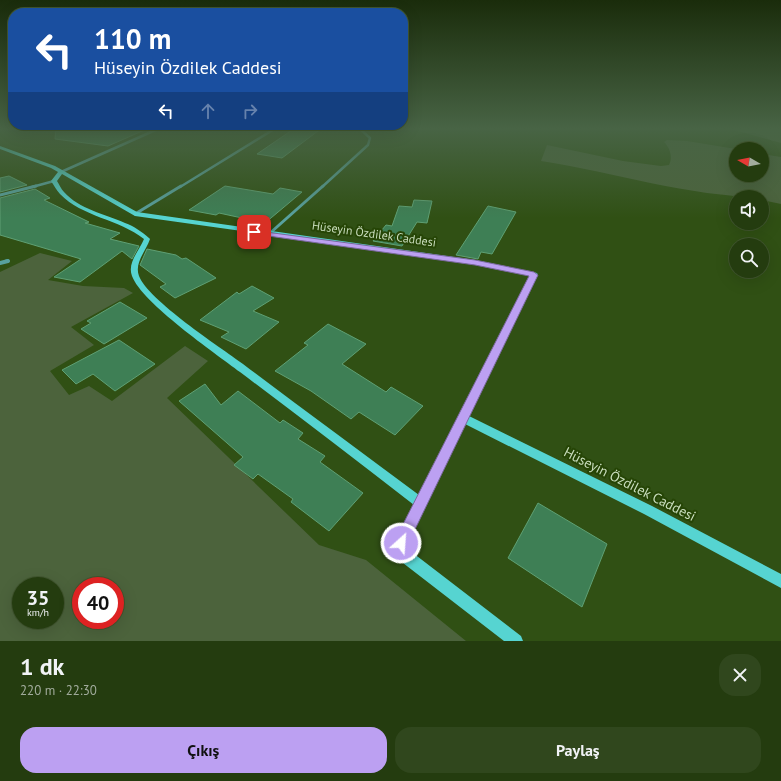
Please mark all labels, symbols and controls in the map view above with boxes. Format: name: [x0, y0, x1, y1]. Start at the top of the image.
text: 110 m: [94, 20, 171, 57]
icon: left: [28, 24, 80, 76]
text: Hüseyin Özdilek Caddesi: [94, 56, 282, 79]
icon: left: [155, 100, 177, 122]
icon: ahead: [197, 100, 219, 122]
icon: right: [239, 100, 261, 122]
north arrow: [729, 142, 769, 182]
map controls: [729, 142, 769, 278]
button: sound: [729, 190, 769, 230]
pin: [237, 215, 271, 249]
street label: Hüseyin Özdilek Caddesi: [311, 217, 437, 250]
icon: arrive: [243, 221, 265, 243]
button: search: [729, 238, 769, 278]
street label: Hüseyin Özdilek Caddesi: [561, 443, 699, 525]
position arrow: [380, 522, 422, 564]
speed limit sign: 40: [72, 577, 124, 629]
text: 35: [27, 585, 49, 611]
text: km/h: [27, 606, 49, 619]
text: 1 dk: [20, 651, 64, 682]
button: close: [719, 654, 761, 696]
text: 220 m · 22:30: [20, 682, 97, 699]
button: Çıkış: [20, 727, 387, 773]
button: Paylaş: [395, 727, 761, 773]

